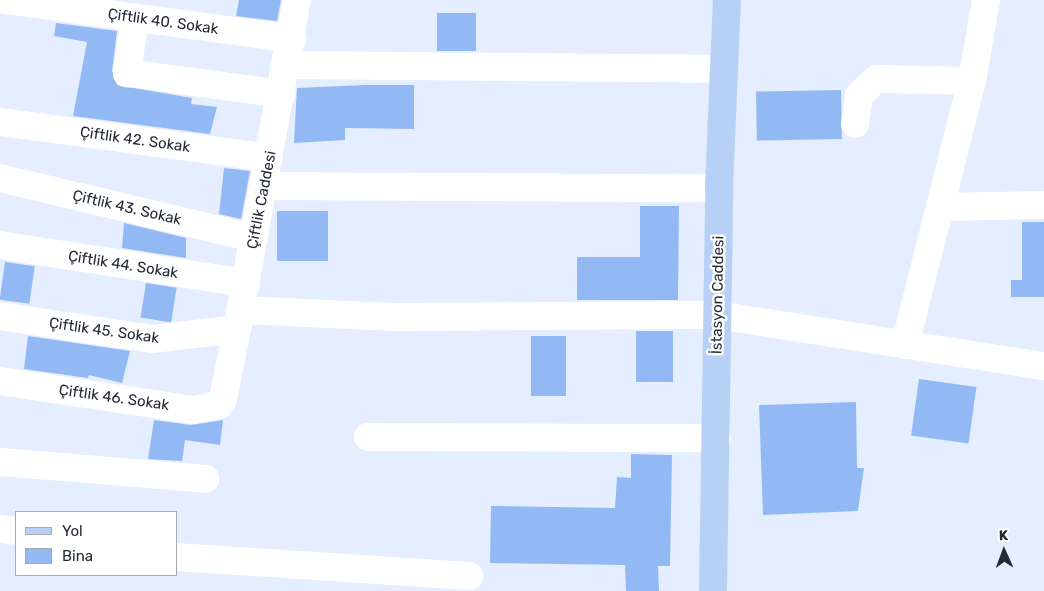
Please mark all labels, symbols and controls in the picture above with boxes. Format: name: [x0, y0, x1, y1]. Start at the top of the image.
street label: Çiftlik 40. Sokak: [107, 5, 219, 39]
street label: Çiftlik 42. Sokak: [79, 123, 191, 157]
street label: Çiftlik Caddesi: [244, 149, 280, 251]
street label: Çiftlik 43. Sokak: [71, 187, 183, 229]
street label: İstasyon Caddesi: [708, 236, 728, 354]
street label: Çiftlik 44. Sokak: [67, 247, 179, 283]
street label: Çiftlik 45. Sokak: [48, 314, 160, 348]
street label: Çiftlik 46. Sokak: [58, 381, 170, 415]
legend: [15, 511, 178, 576]
text: Yol: [62, 522, 83, 540]
north arrow: [979, 526, 1029, 576]
text: K: [999, 527, 1008, 544]
text: Bina: [62, 547, 93, 565]

